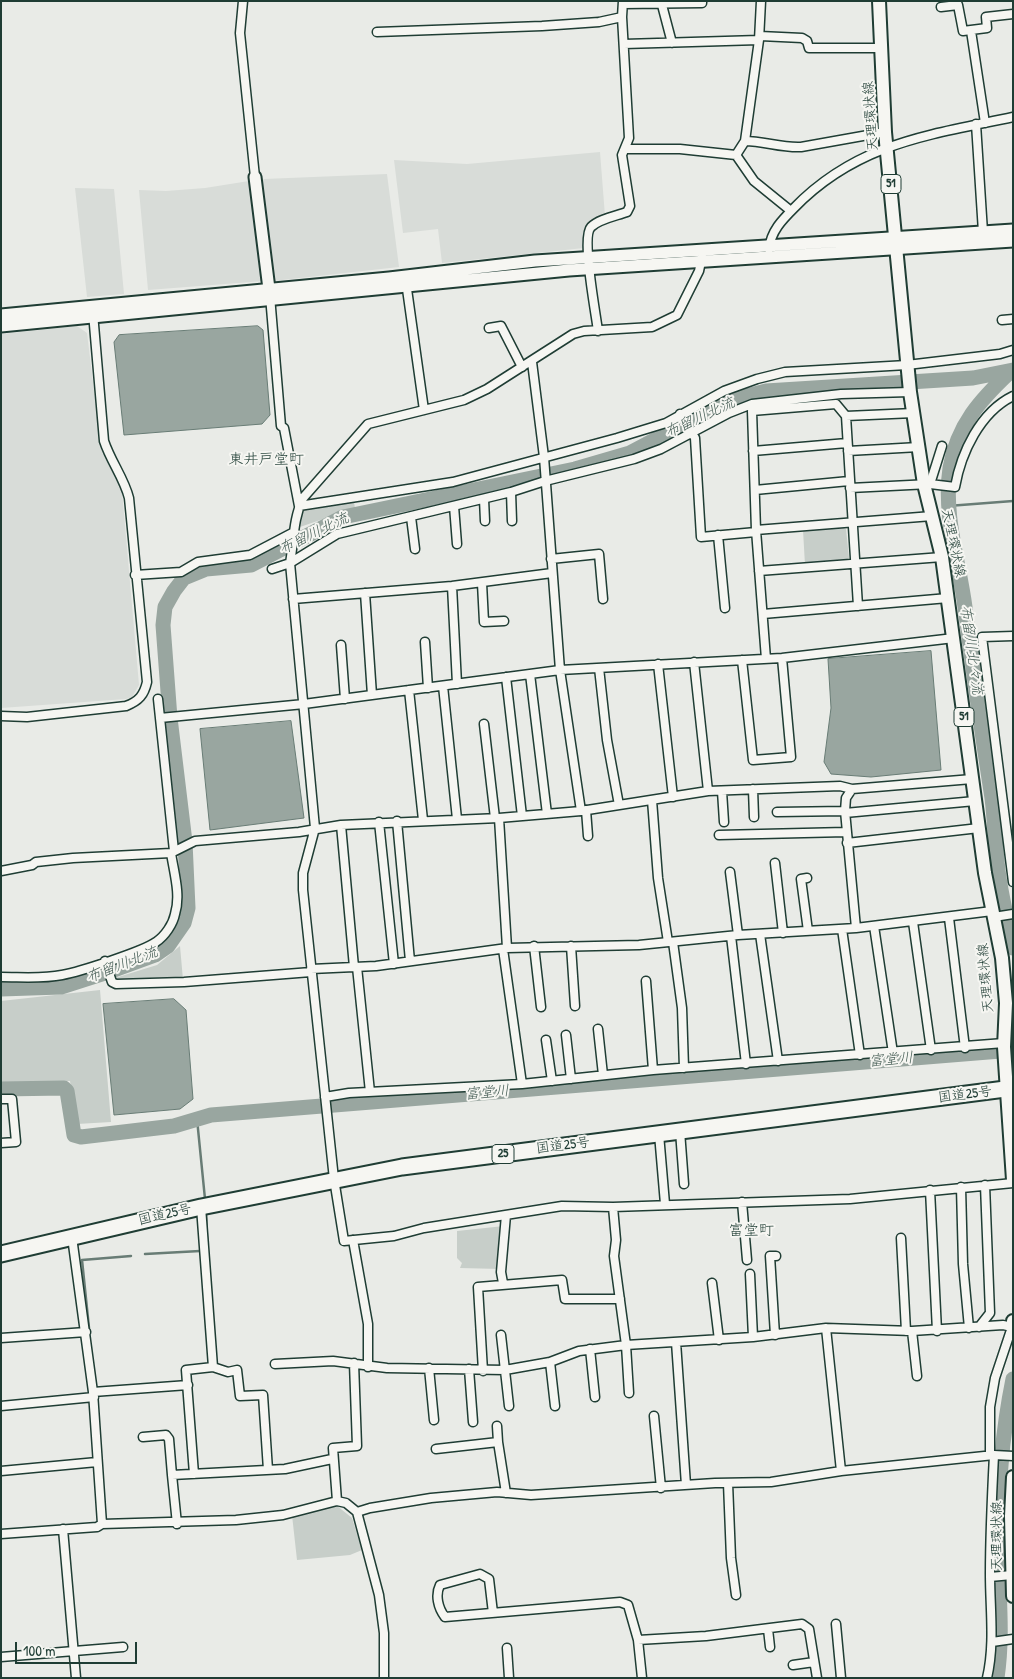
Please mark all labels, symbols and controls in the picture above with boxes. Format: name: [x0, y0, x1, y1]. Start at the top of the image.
street label: 天理環状線: [860, 80, 882, 152]
road number: 51: [881, 174, 901, 193]
water label: 布留川北流: [662, 394, 738, 442]
district label: 東井戸堂町: [229, 451, 303, 469]
street label: 天理環状線: [938, 507, 968, 579]
water label: 布留川北流: [276, 509, 352, 559]
water label: 布留川北々流: [956, 604, 986, 696]
road number: 51: [954, 708, 974, 726]
street label: 天理環状線: [975, 942, 997, 1014]
water label: 布留川北流: [84, 943, 160, 987]
water label: 富堂川: [868, 1049, 914, 1071]
water label: 富堂川: [464, 1082, 510, 1104]
street label: 国道25号: [937, 1083, 993, 1107]
street label: 国道25号: [535, 1134, 591, 1158]
road number: 25: [492, 1144, 514, 1164]
street label: 国道25号: [137, 1201, 193, 1229]
district label: 富堂町: [729, 1222, 773, 1240]
street label: 天理環状線: [989, 1501, 1005, 1571]
scale bar: [18, 1632, 140, 1664]
text: 100 m: [23, 1640, 56, 1661]

